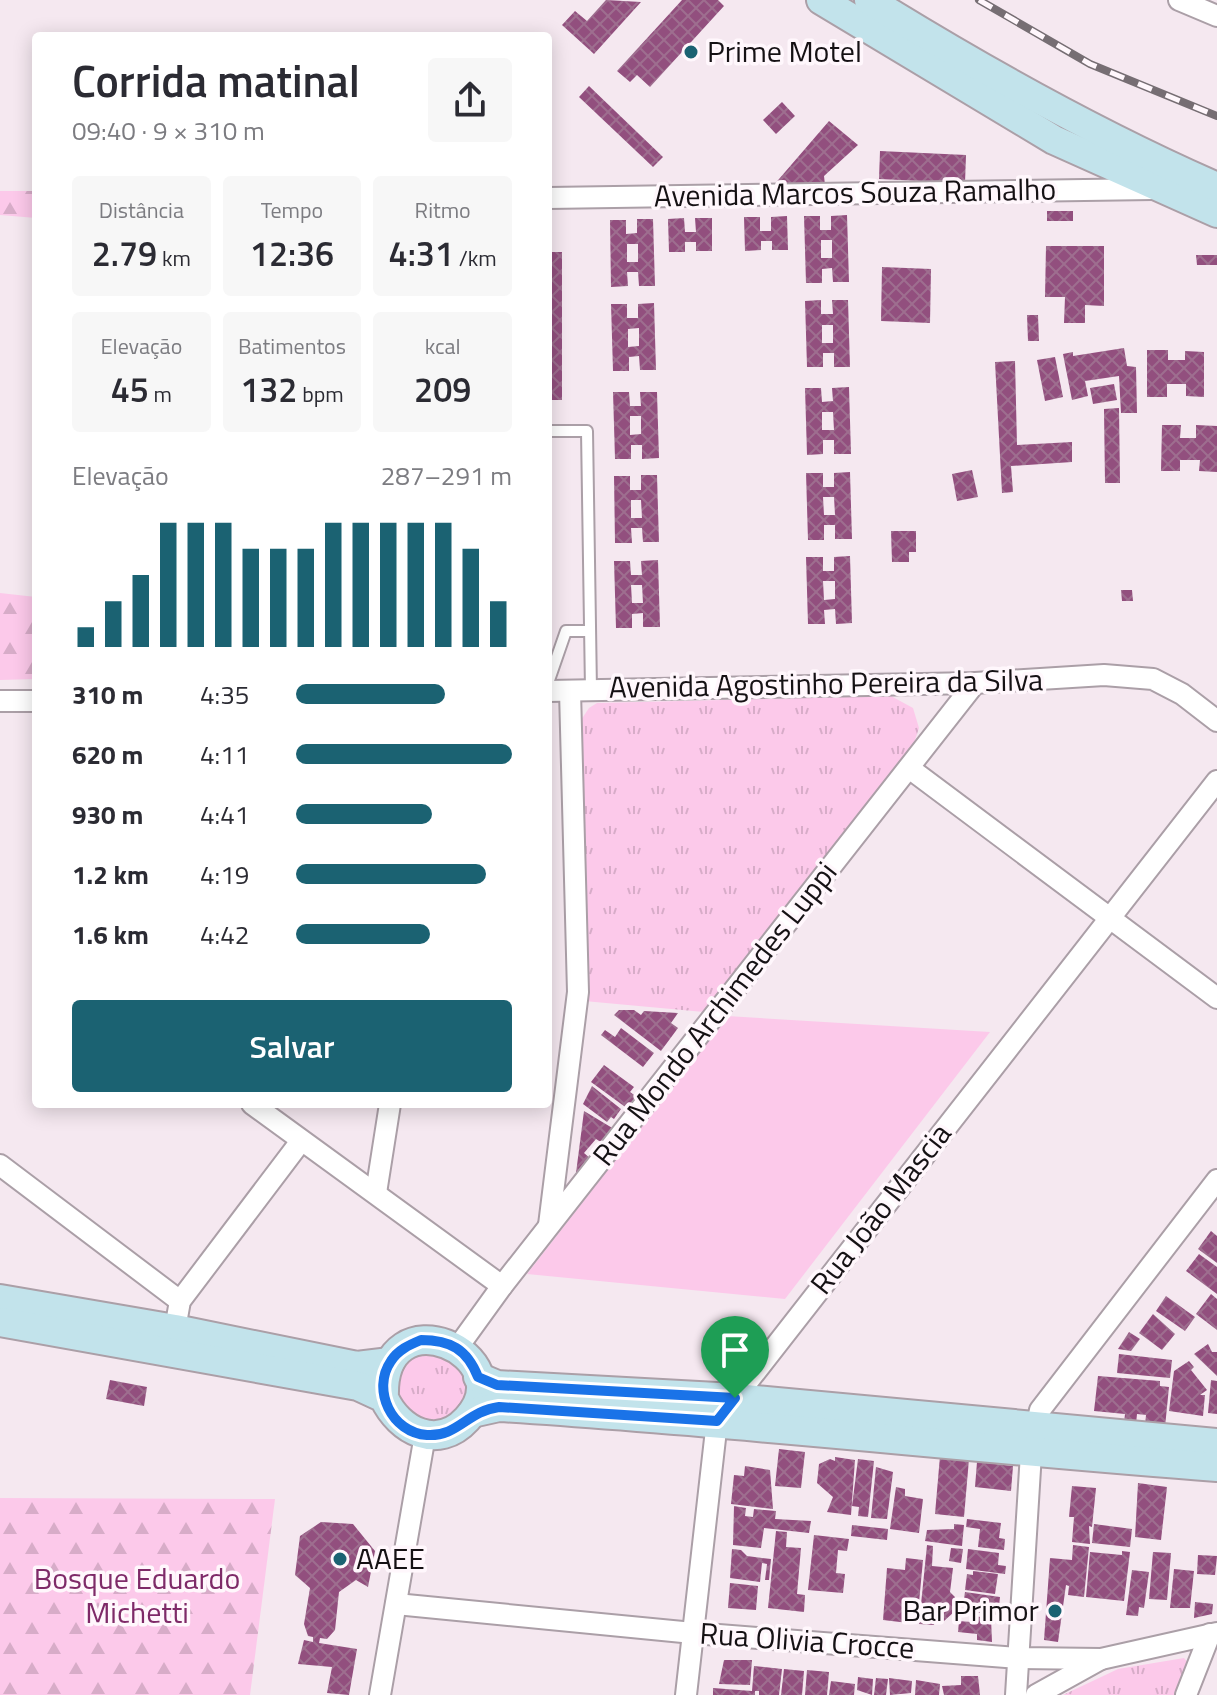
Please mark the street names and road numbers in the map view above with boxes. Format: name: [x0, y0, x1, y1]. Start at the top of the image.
street label: Avenida Marcos Souza Ramalho: [653, 165, 1056, 219]
street label: Avenida Agostinho Pereira da Silva: [608, 656, 1044, 710]
street label: Rua Mondo Archimedes Luppi: [581, 851, 848, 1175]
street label: Rua João Mascia: [798, 1113, 962, 1304]
street label: Rua Olivia Crocce: [698, 1610, 916, 1670]

